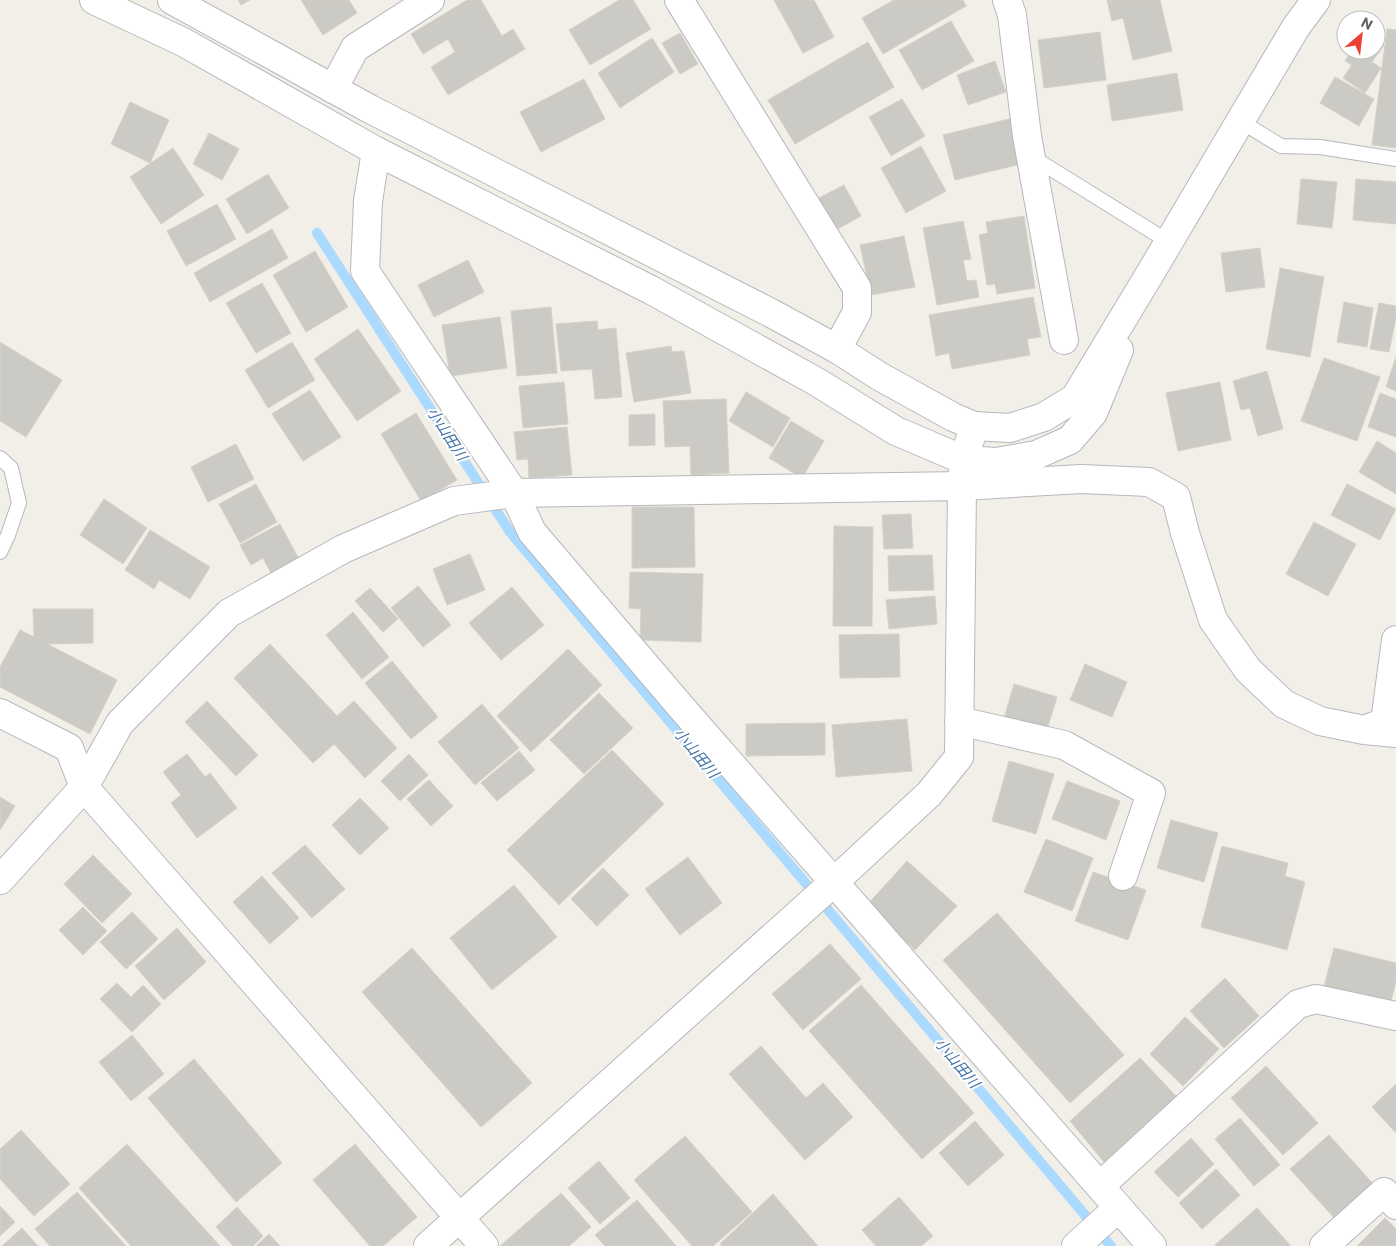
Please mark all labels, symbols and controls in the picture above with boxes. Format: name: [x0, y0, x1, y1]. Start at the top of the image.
north arrow: [1336, 10, 1386, 60]
text: N: [1359, 13, 1376, 33]
water label: 小山田川: [424, 403, 473, 465]
water label: 小山田川: [671, 724, 724, 783]
water label: 小山田川: [932, 1034, 985, 1093]

